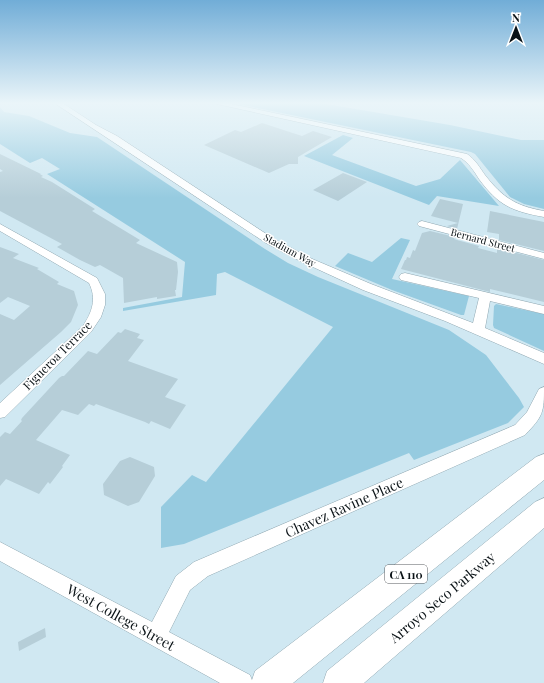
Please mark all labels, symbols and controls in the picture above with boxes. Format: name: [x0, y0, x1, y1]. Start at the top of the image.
north arrow: [496, 8, 536, 48]
text: N: [512, 10, 520, 25]
street label: Bernard Street: [449, 225, 517, 255]
street label: Stadium Way: [261, 230, 319, 270]
street label: Figueroa Terrace: [19, 317, 95, 393]
street label: Chavez Ravine Place: [282, 472, 406, 542]
street label: Arroyo Seco Parkway: [384, 547, 499, 648]
road number: CA 110: [385, 565, 427, 583]
street label: West College Street: [63, 579, 179, 655]

